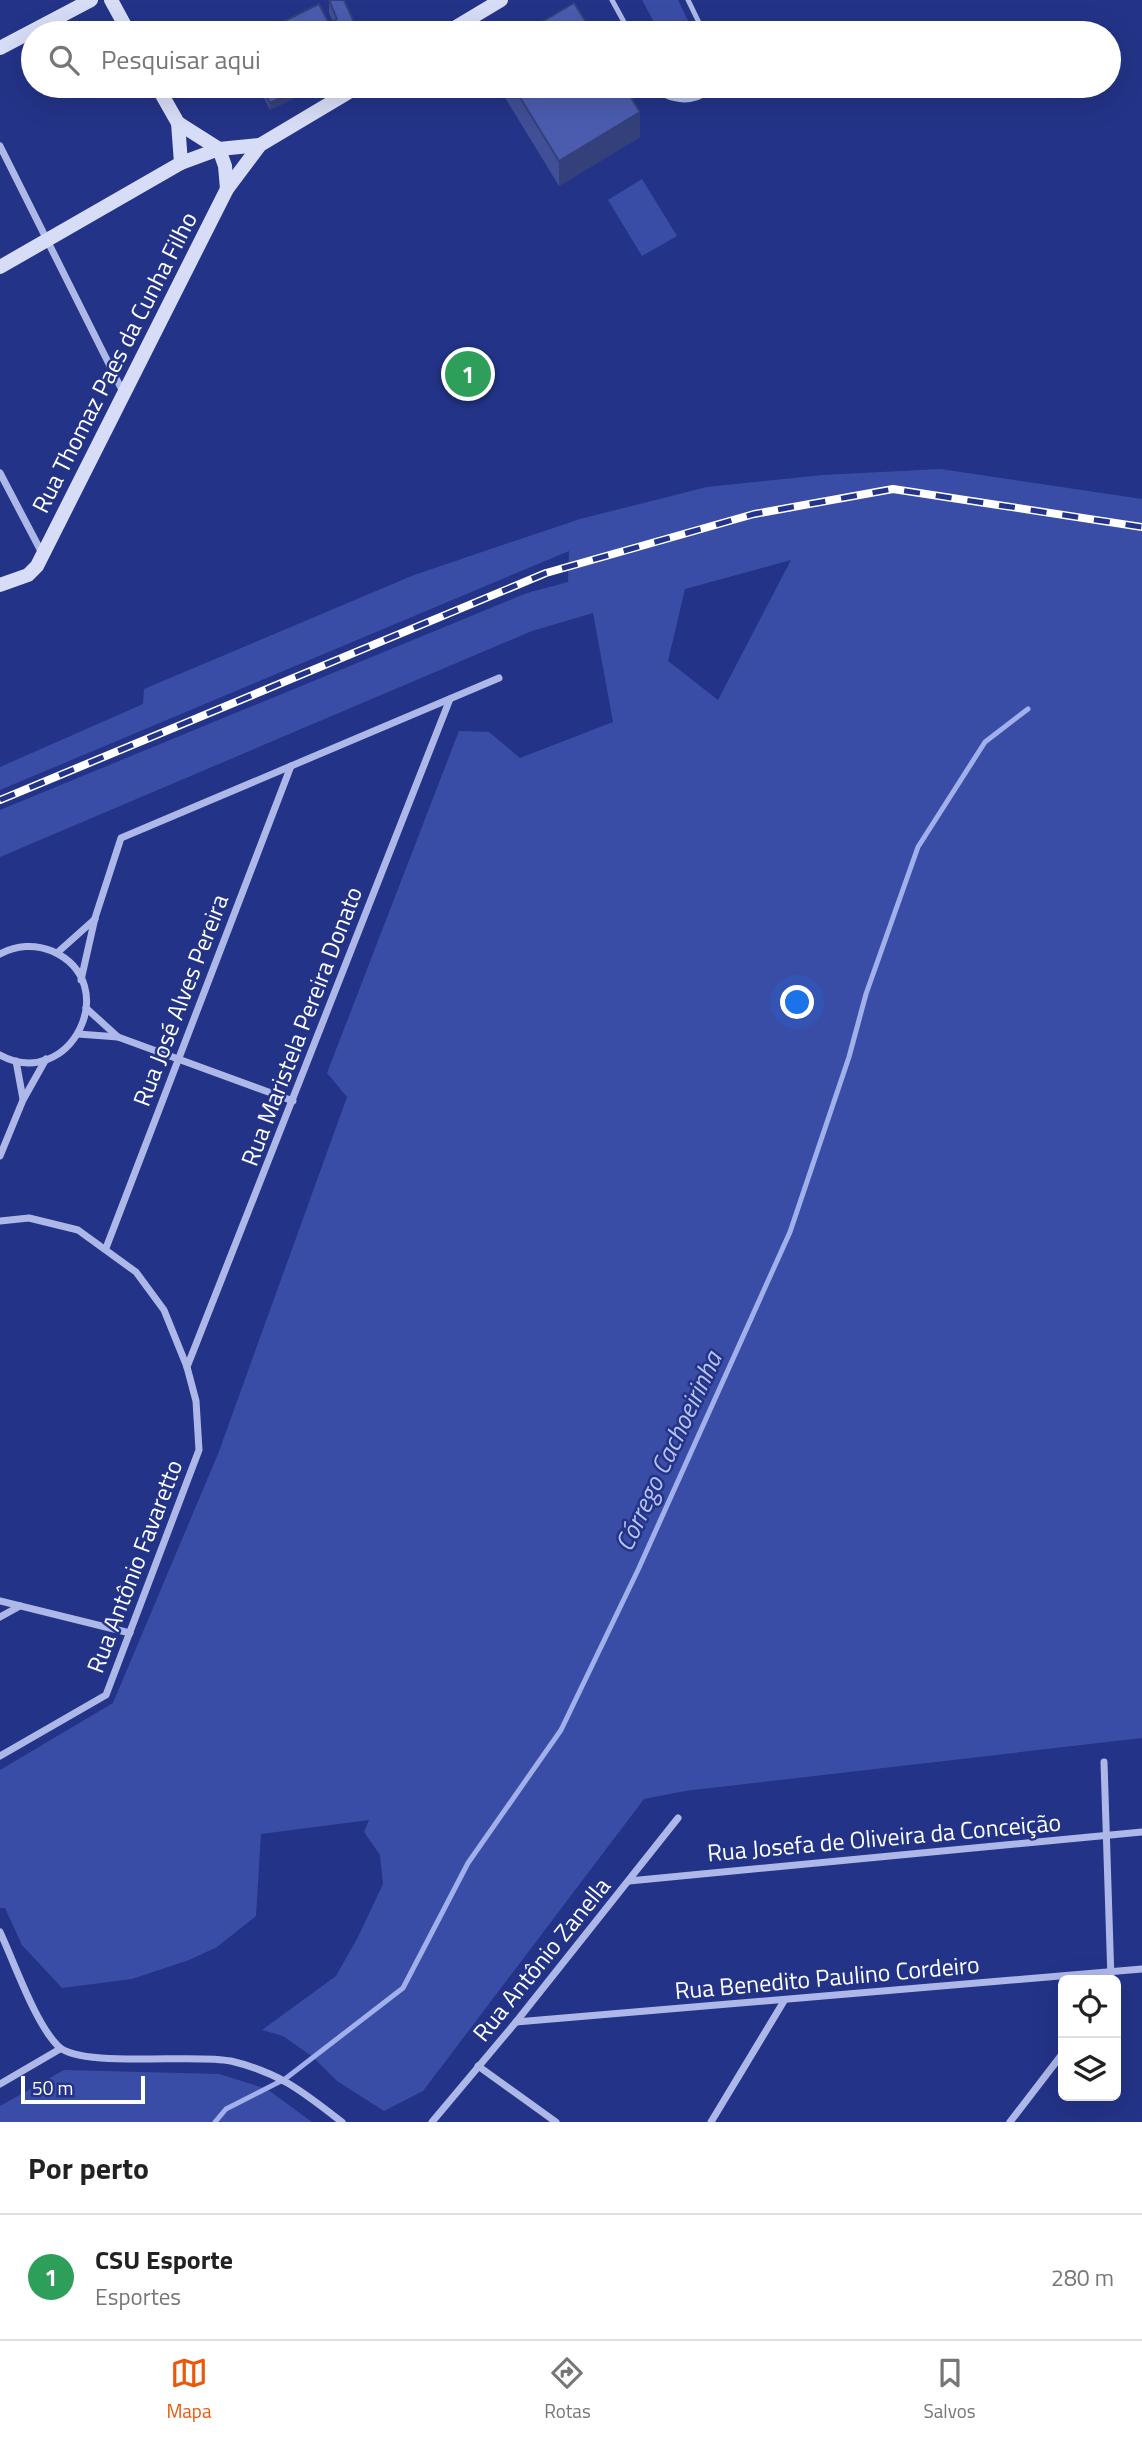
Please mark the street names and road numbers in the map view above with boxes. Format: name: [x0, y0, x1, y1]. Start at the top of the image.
street label: Rua Thomaz Paes da Cunha Filho: [22, 205, 206, 519]
street label: Rua Maristela Pereira Donato: [231, 881, 371, 1171]
street label: Rua José Alves Pereira: [123, 889, 237, 1111]
street label: Rua Antônio Favaretto: [77, 1454, 191, 1678]
street label: Rua Josefa de Oliveira da Conceição: [706, 1804, 1062, 1870]
street label: Rua Antônio Zanella: [463, 1869, 619, 2049]
street label: Rua Benedito Paulino Cordeiro: [673, 1946, 981, 2008]

